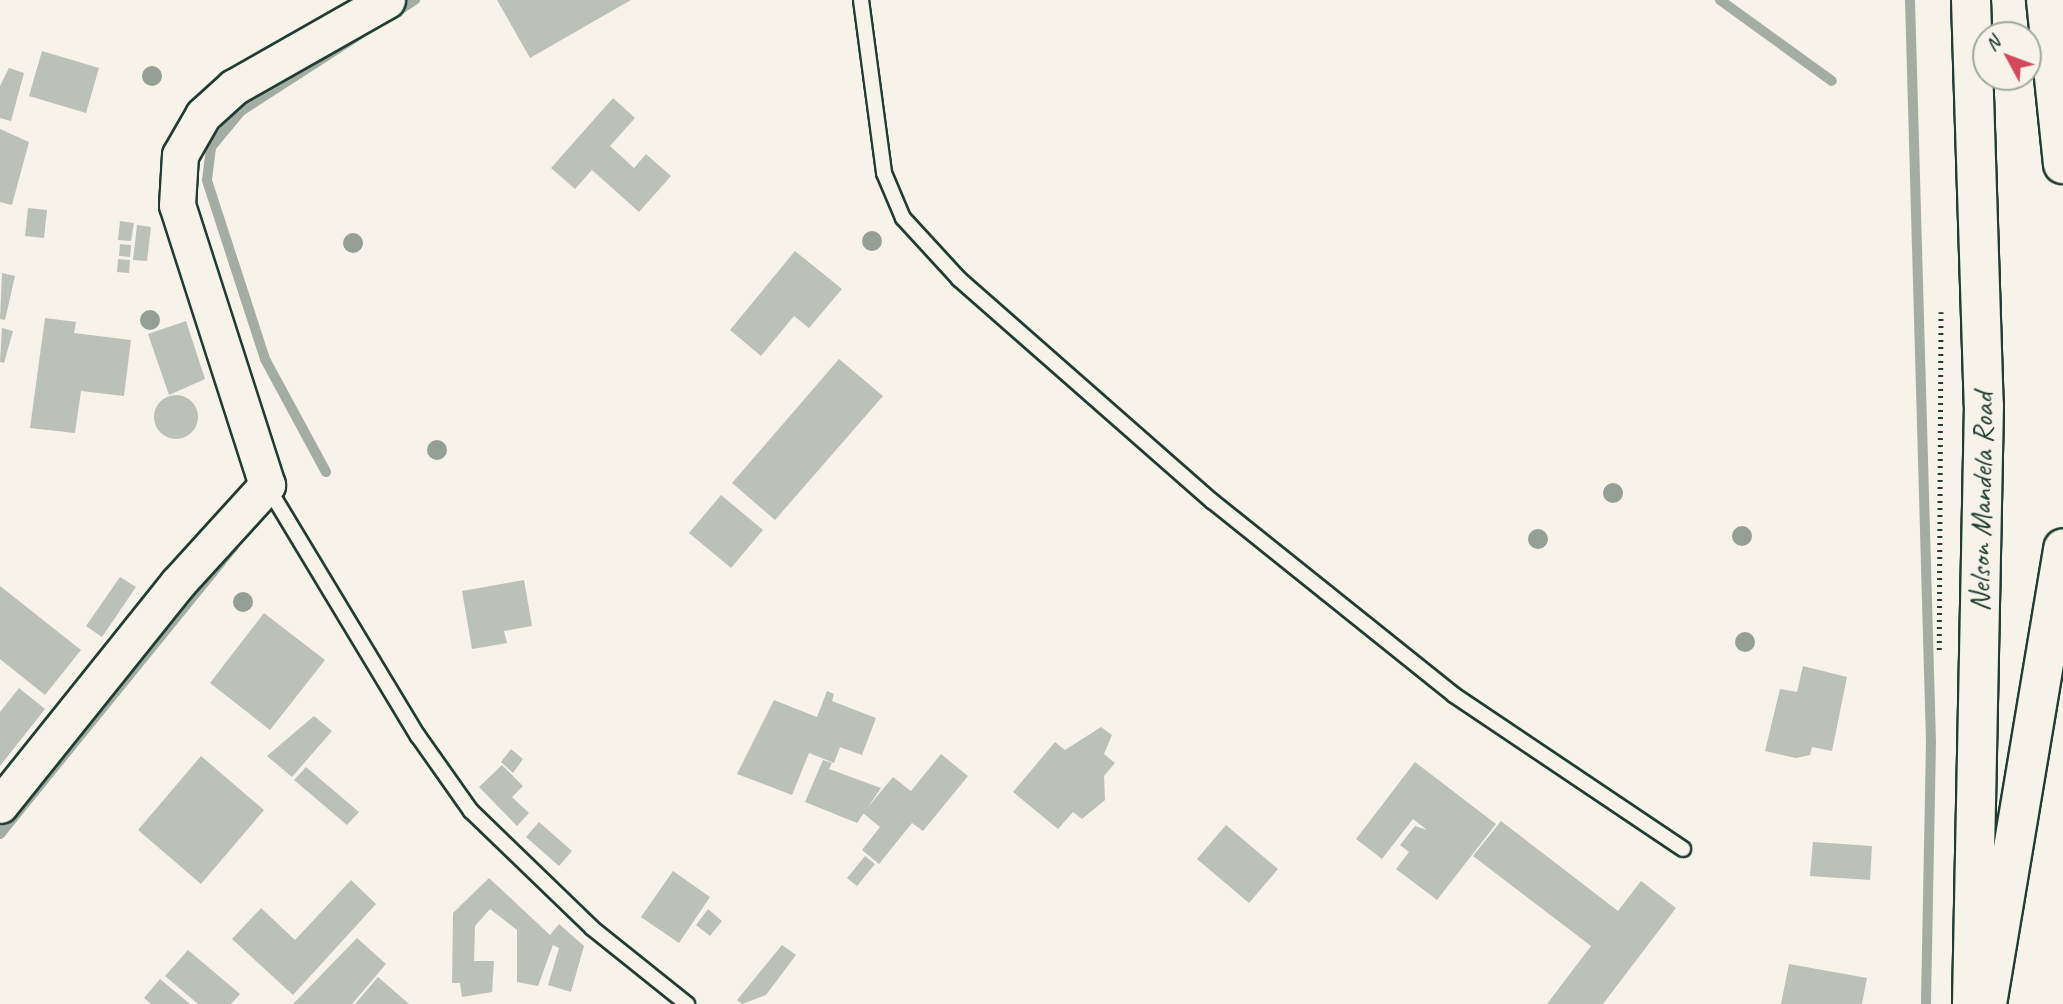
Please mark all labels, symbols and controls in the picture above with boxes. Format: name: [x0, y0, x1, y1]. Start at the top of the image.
north arrow: [1972, 21, 2042, 91]
text: N: [1980, 31, 2006, 56]
street label: Nelson Mandela Road: [1961, 392, 2001, 612]

